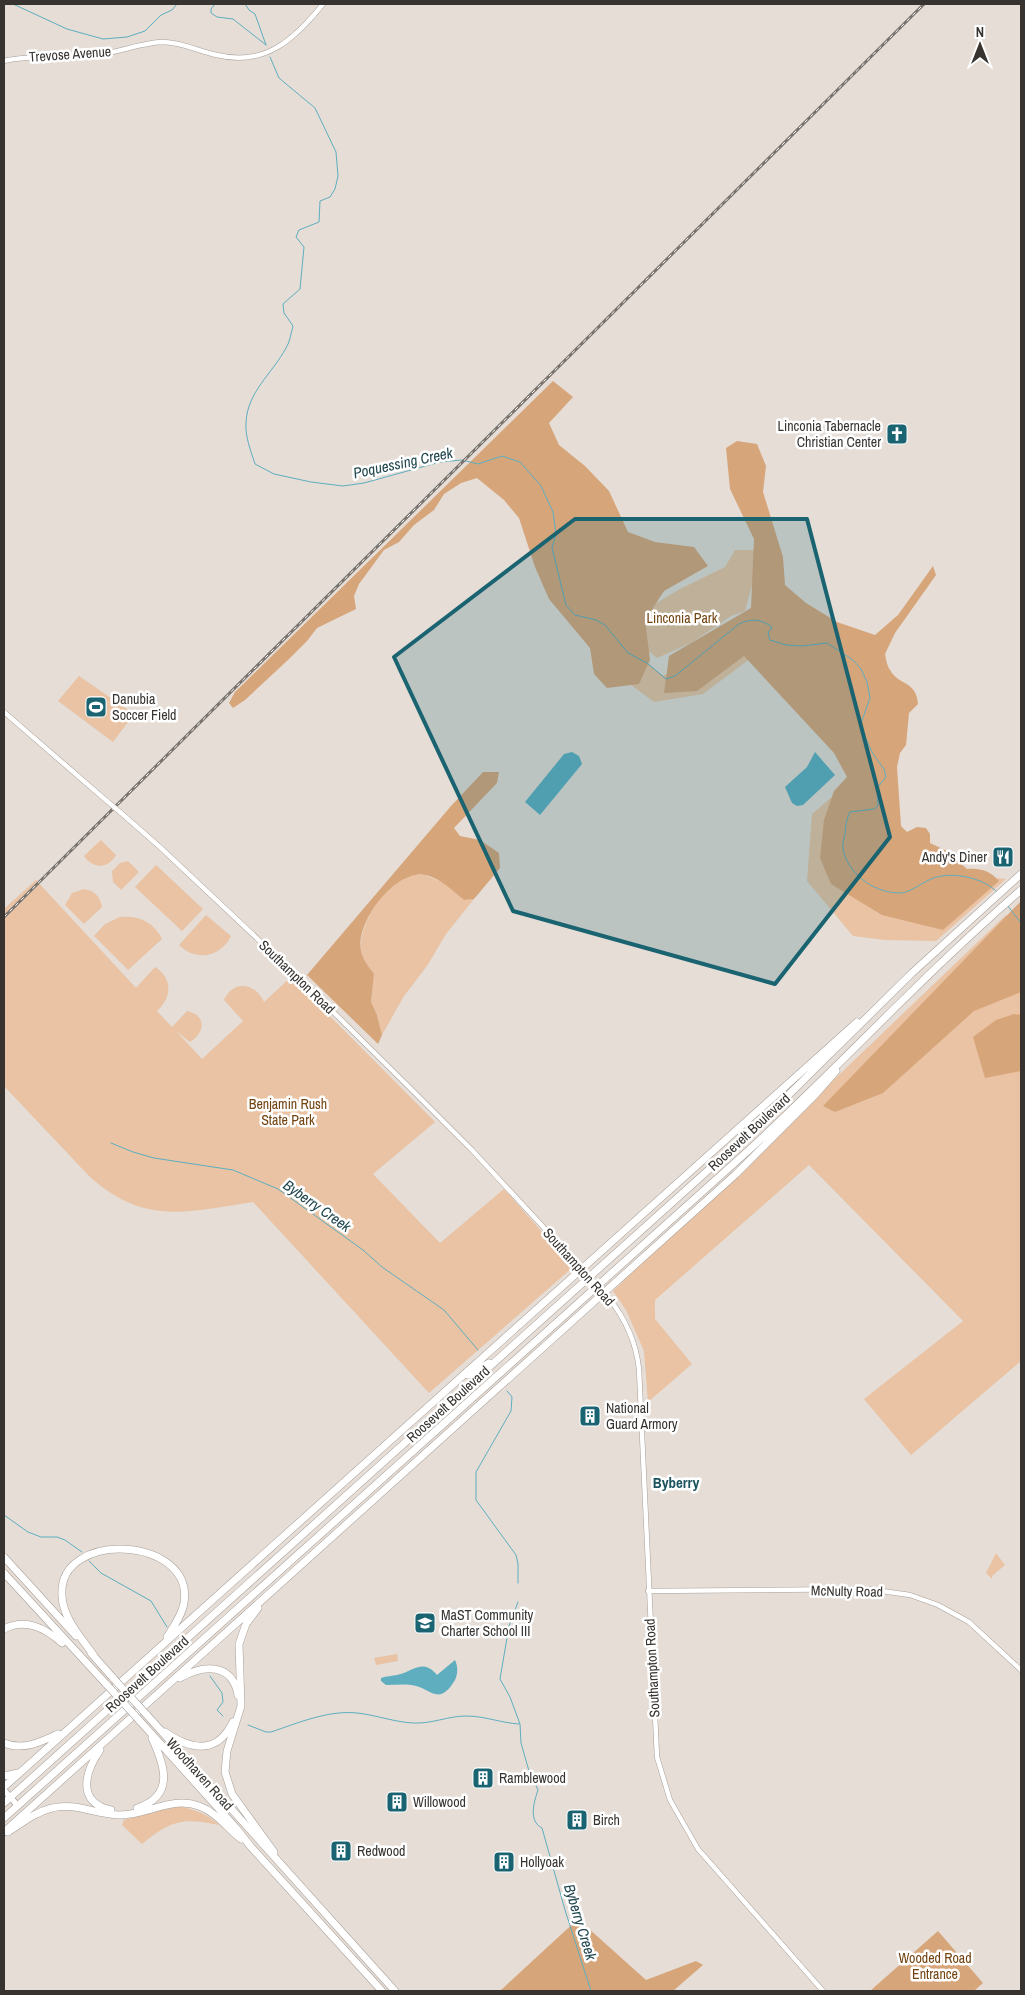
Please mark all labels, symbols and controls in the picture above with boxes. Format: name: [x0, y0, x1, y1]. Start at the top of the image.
north arrow: [955, 20, 1005, 70]
text: N: [976, 23, 984, 41]
street label: Trevose Avenue: [28, 42, 112, 66]
place label: Linconia Tabernacle Christian Center: [778, 417, 881, 451]
church icon: Linconia Tabernacle Christian Center: [885, 422, 909, 446]
water label: Poquessing Creek: [351, 442, 455, 483]
park label: Linconia Park: [647, 609, 718, 627]
place label: Danubia Soccer Field: [112, 690, 176, 724]
sports icon: Danubia Soccer Field: [84, 695, 108, 719]
restaurant icon: Andy's Diner: [991, 845, 1015, 869]
place label: Andy's Diner: [921, 848, 987, 866]
street label: Southampton Road: [255, 936, 339, 1018]
street label: Roosevelt Boulevard: [704, 1089, 794, 1175]
park label: Benjamin Rush State Park: [249, 1095, 327, 1129]
water label: Byberry Creek: [279, 1174, 356, 1237]
street label: Southampton Road: [539, 1224, 619, 1310]
street label: Roosevelt Boulevard: [403, 1362, 493, 1446]
place label: National Guard Armory: [606, 1399, 678, 1433]
building icon: National Guard Armory: [578, 1404, 602, 1428]
district label: Byberry: [653, 1472, 699, 1493]
street label: McNulty Road: [811, 1581, 883, 1601]
place label: MaST Community Charter School III: [441, 1606, 534, 1640]
school or university icon: MaST Community Charter School III: [413, 1611, 437, 1635]
street label: Southampton Road: [640, 1618, 664, 1718]
street label: Roosevelt Boulevard: [102, 1632, 192, 1716]
street label: Woodhaven Road: [163, 1734, 237, 1814]
building icon: Ramblewood: [471, 1766, 495, 1790]
place label: Ramblewood: [499, 1769, 566, 1787]
building icon: Willowood: [385, 1790, 409, 1814]
place label: Willowood: [413, 1793, 466, 1811]
building icon: Birch: [565, 1808, 589, 1832]
place label: Birch: [593, 1811, 620, 1829]
building icon: Redwood: [329, 1839, 353, 1863]
place label: Redwood: [357, 1842, 406, 1860]
building icon: Hollyoak: [492, 1850, 516, 1874]
place label: Hollyoak: [520, 1853, 564, 1871]
water label: Byberry Creek: [559, 1881, 602, 1963]
park label: Wooded Road Entrance: [898, 1949, 972, 1983]

